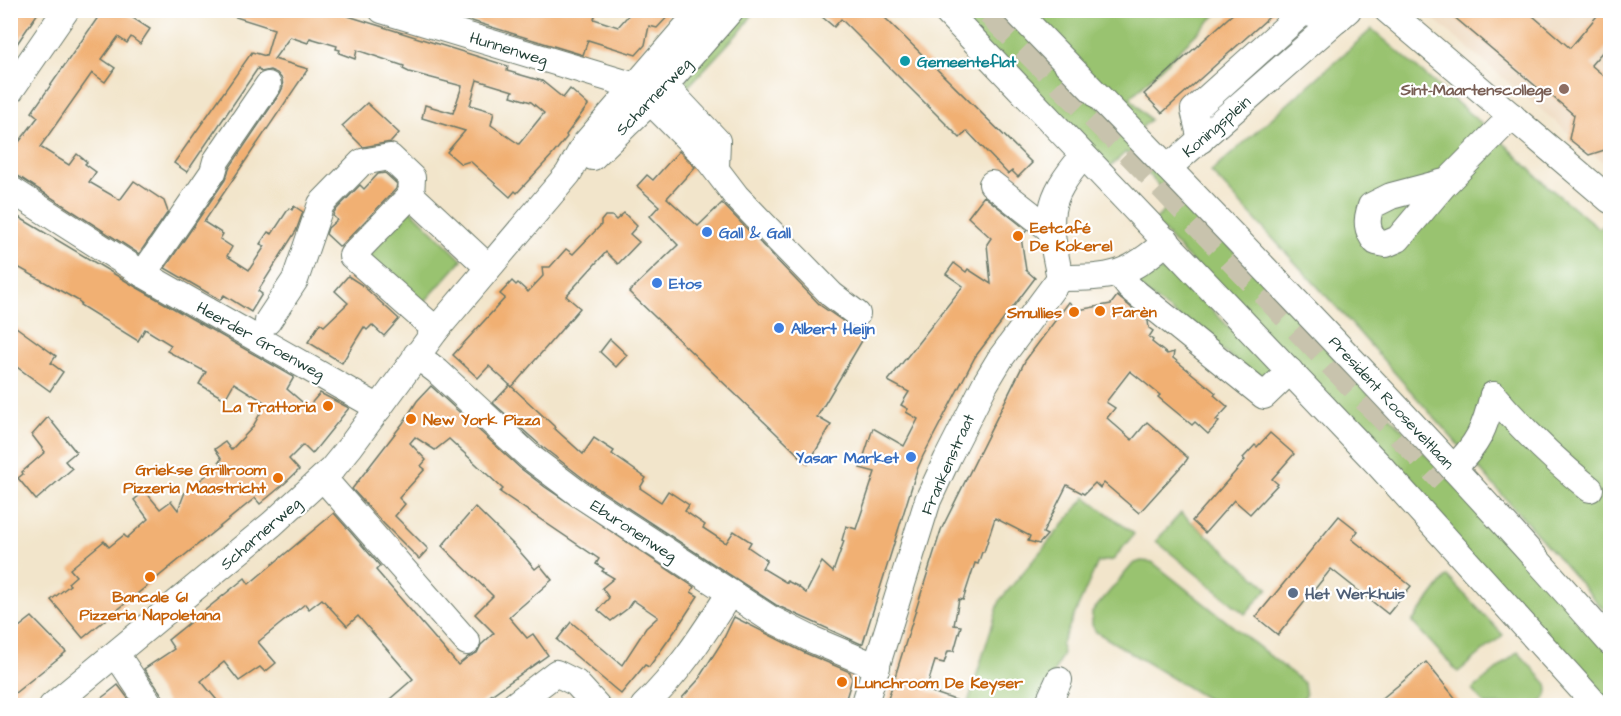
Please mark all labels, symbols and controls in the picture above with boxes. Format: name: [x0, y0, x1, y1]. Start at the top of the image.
street label: Hunnenweg: [467, 27, 550, 72]
place label: Gemeenteflat: [917, 51, 1017, 73]
street label: Scharnerweg: [611, 53, 697, 141]
marker: Gemeenteflat: [898, 54, 912, 68]
place label: Sint-Maartenscollege: [1400, 79, 1552, 103]
marker: Sint-Maartenscollege: [1557, 82, 1571, 96]
street label: Koningsplein: [1178, 91, 1256, 163]
place label: Eetcafé De Kokerel: [1030, 217, 1113, 257]
place label: Gall & Gall: [719, 222, 792, 244]
marker: Gall & Gall: [700, 225, 714, 239]
marker: Eetcafé De Kokerel: [1011, 229, 1025, 243]
place label: Etos: [669, 273, 702, 295]
marker: Etos: [650, 276, 664, 290]
street label: Heerder Groenweg: [192, 297, 329, 386]
place label: Farèn: [1112, 301, 1157, 323]
place label: Smullies: [1006, 302, 1062, 324]
marker: Farèn: [1093, 304, 1107, 318]
marker: Smullies: [1067, 305, 1081, 319]
place label: Albert Heijn: [791, 318, 875, 340]
marker: Albert Heijn: [772, 321, 786, 335]
street label: President Rooseveltlaan: [1324, 331, 1459, 474]
place label: La Trattoria: [222, 396, 317, 418]
marker: La Trattoria: [321, 399, 335, 413]
place label: New York Pizza: [423, 409, 541, 431]
street label: Frankenstraat: [916, 410, 980, 518]
marker: New York Pizza: [404, 412, 418, 426]
place label: Yasar Market: [796, 447, 900, 469]
marker: Yasar Market: [904, 450, 918, 464]
place label: Griekse Grillroom Pizzeria Maastricht: [123, 459, 267, 499]
marker: Griekse Grillroom Pizzeria Maastricht: [271, 471, 285, 485]
street label: Scharnerweg: [215, 492, 307, 576]
street label: Eburonenweg: [585, 495, 681, 568]
marker: Bancale 61 Pizzeria Napoletana: [143, 570, 157, 584]
place label: Het Werkhuis: [1305, 583, 1405, 605]
place label: Bancale 61 Pizzeria Napoletana: [80, 586, 221, 626]
marker: Het Werkhuis: [1286, 586, 1300, 600]
place label: Lunchroom De Keyser: [854, 672, 1023, 695]
marker: Lunchroom De Keyser: [835, 675, 849, 689]

